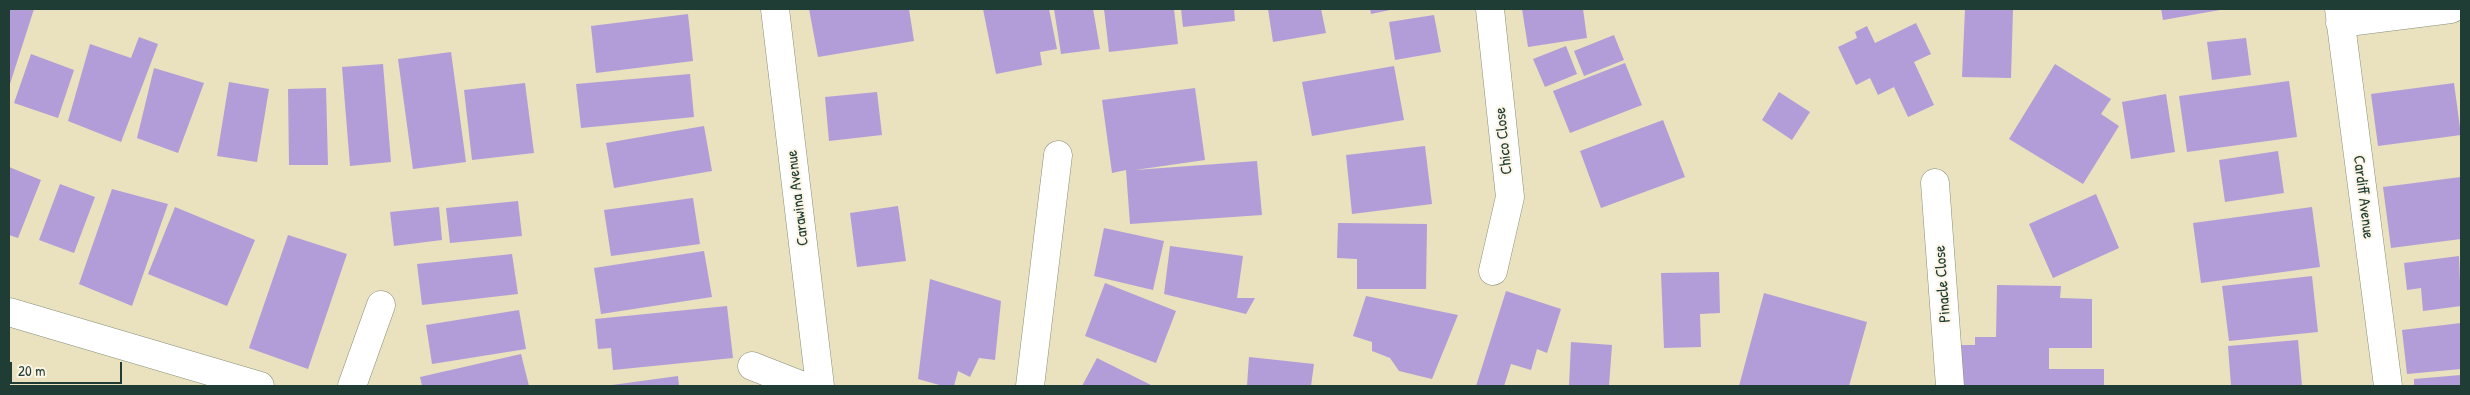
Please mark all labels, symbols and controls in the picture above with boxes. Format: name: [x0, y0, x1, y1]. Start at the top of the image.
street label: Chico Close: [1491, 106, 1517, 176]
street label: Carawina Avenue: [783, 149, 813, 247]
street label: Cardiff Avenue: [2348, 154, 2378, 240]
street label: Pinacle Close: [1931, 245, 1955, 323]
scale bar: [12, 352, 125, 384]
text: 20 m: [18, 360, 45, 381]

